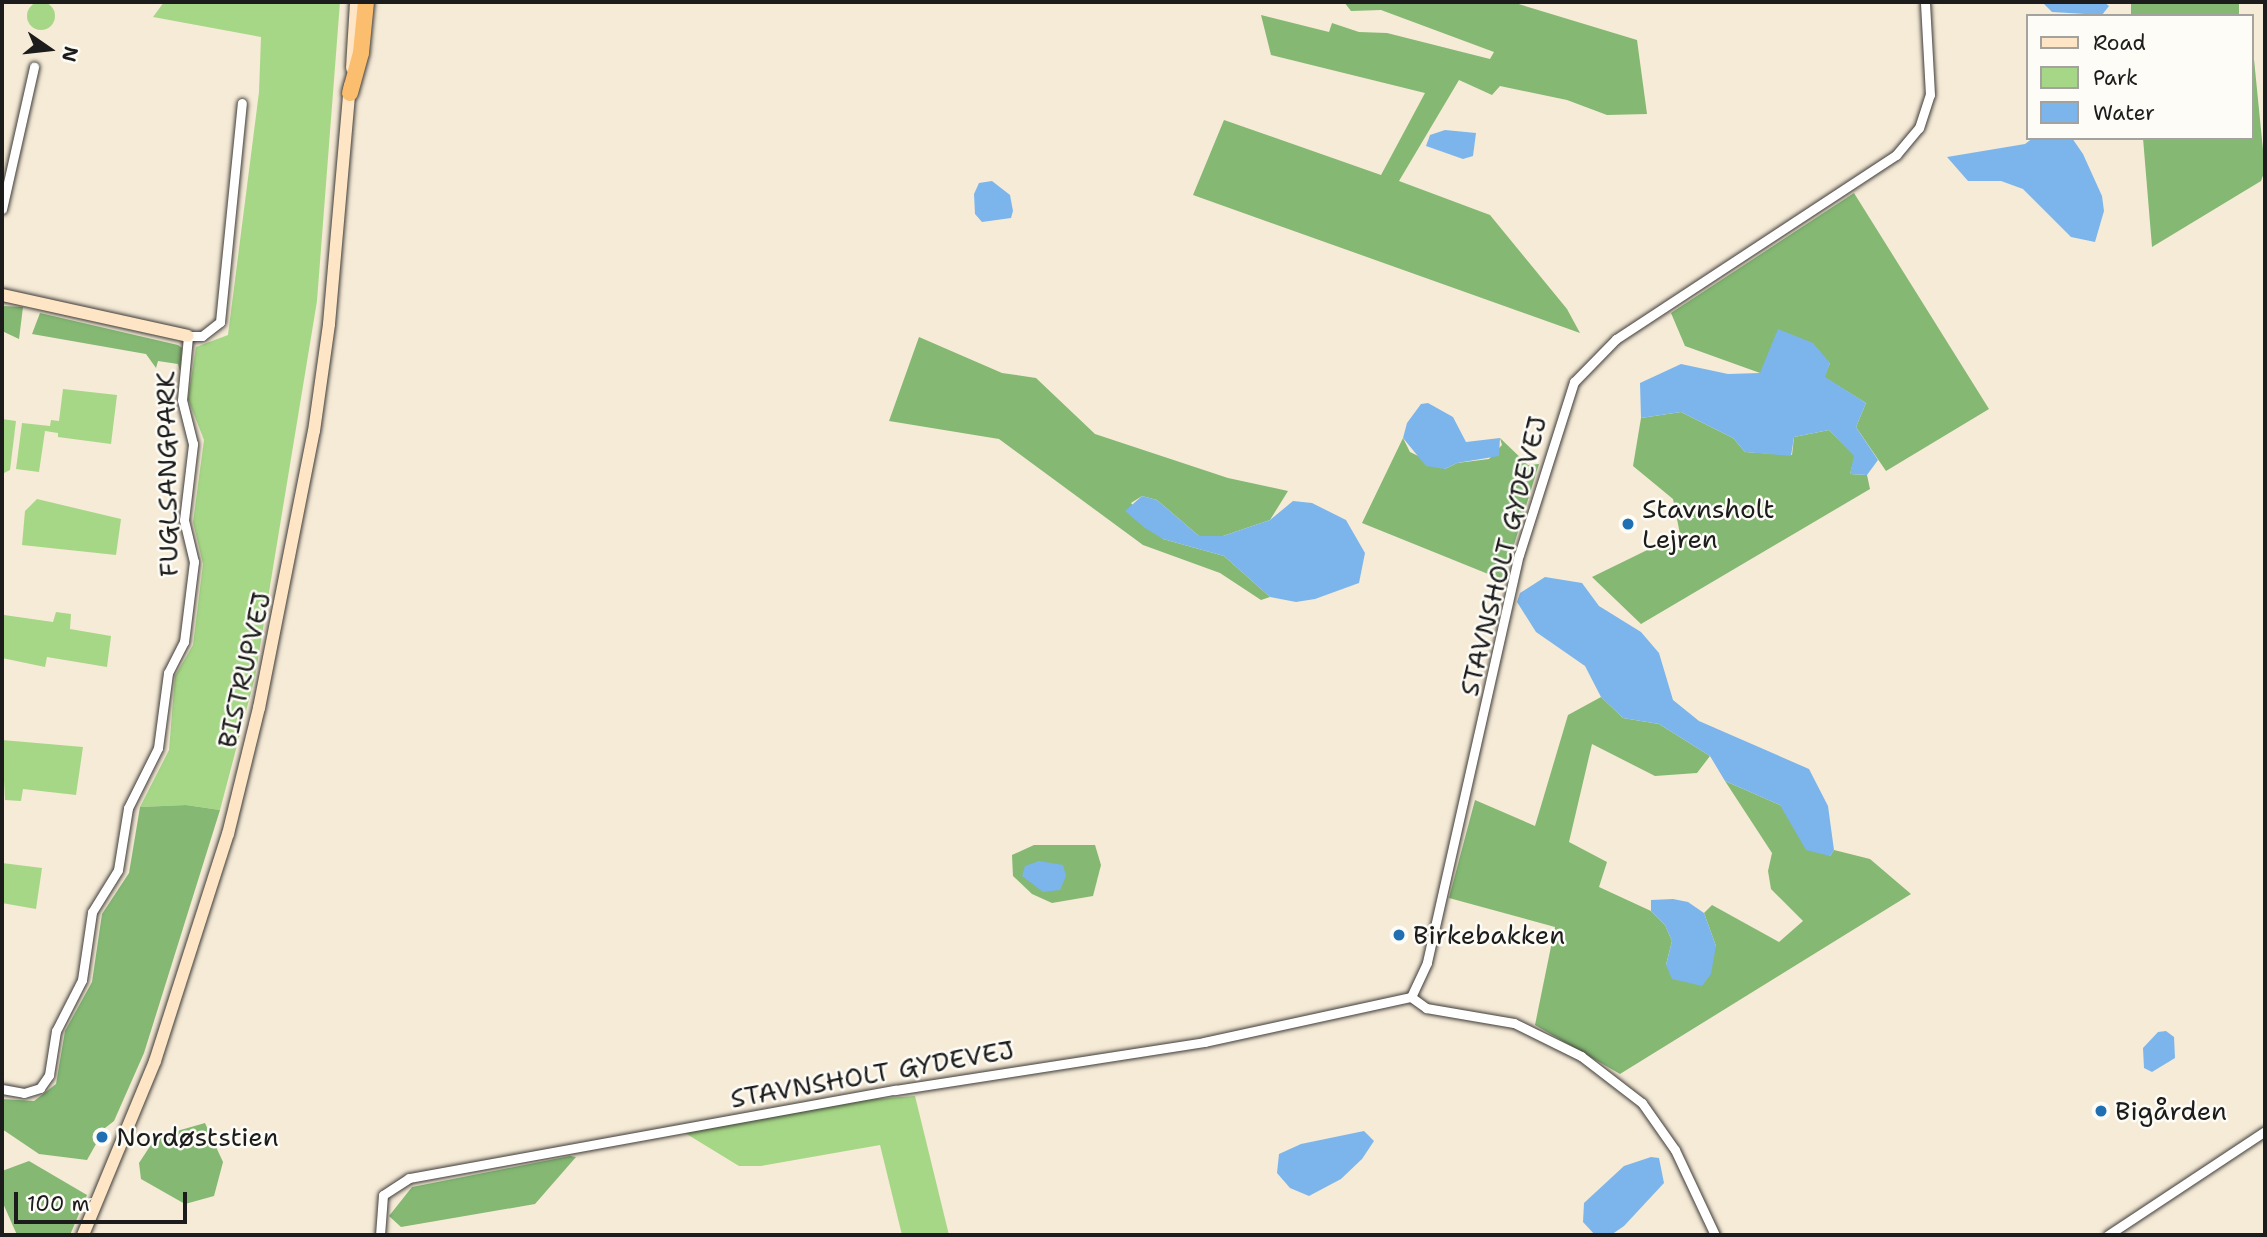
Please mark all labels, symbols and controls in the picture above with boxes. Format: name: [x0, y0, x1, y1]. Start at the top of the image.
north arrow: [14, 14, 84, 84]
legend: [2025, 14, 2253, 140]
text: Road: [2093, 29, 2146, 57]
text: N: [56, 44, 84, 65]
text: Park: [2093, 64, 2138, 92]
text: Water: [2093, 99, 2155, 127]
street label: FUGLSANGPARK: [150, 371, 184, 577]
street label: STAVNSHOLT GYDEVEJ: [1453, 413, 1553, 699]
place label: Stavnsholt Lejren: [1642, 493, 1775, 554]
marker: Stavnsholt Lejren: [1620, 516, 1636, 532]
street label: BISTRUPVEJ: [211, 589, 277, 751]
place label: Birkebakken: [1413, 919, 1565, 951]
marker: Birkebakken: [1391, 927, 1407, 943]
street label: STAVNSHOLT GYDEVEJ: [728, 1034, 1016, 1114]
place label: Bigården: [2115, 1095, 2227, 1127]
marker: Bigården: [2093, 1103, 2109, 1119]
place label: Nordøststien: [116, 1121, 279, 1153]
marker: Nordøststien: [94, 1129, 110, 1145]
scale bar: [18, 1178, 191, 1222]
text: 100 m: [27, 1190, 90, 1218]

